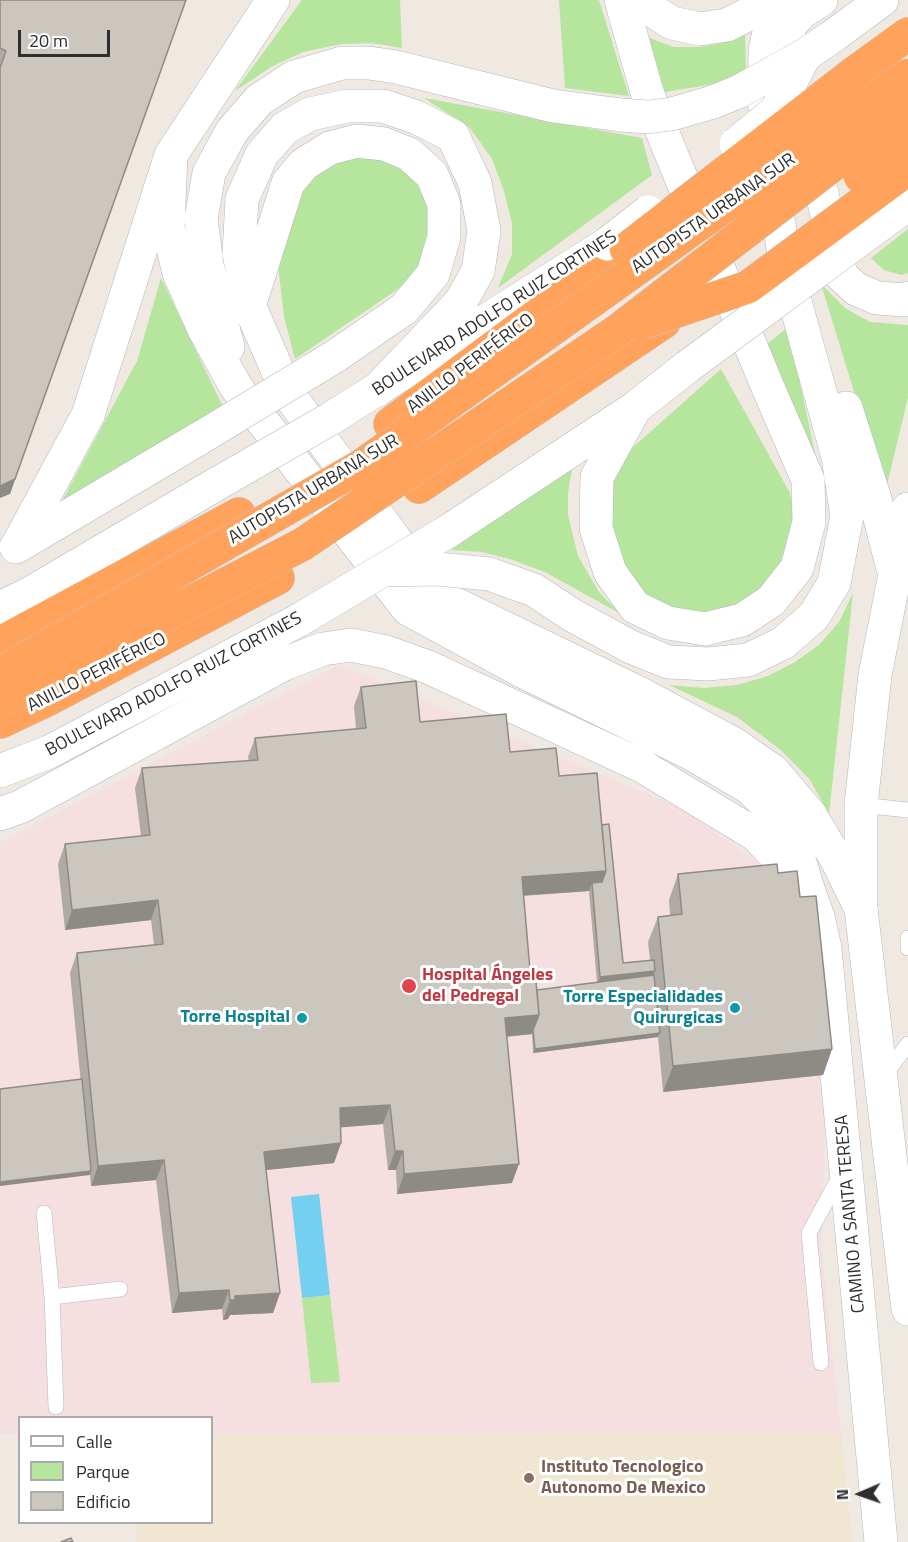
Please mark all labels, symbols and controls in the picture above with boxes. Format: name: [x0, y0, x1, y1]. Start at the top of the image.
scale bar: [21, 18, 112, 56]
text: 20 m: [29, 27, 68, 54]
street label: AUTOPISTA URBANA SUR: [628, 149, 800, 279]
street label: BOULEVARD ADOLFO RUIZ CORTINES: [369, 227, 621, 401]
street label: ANILLO PERIFÉRICO: [404, 309, 538, 419]
street label: AUTOPISTA URBANA SUR: [225, 431, 403, 549]
street label: BOULEVARD ADOLFO RUIZ CORTINES: [42, 608, 306, 762]
street label: ANILLO PERIFÉRICO: [24, 629, 170, 717]
place label: Hospital Ángeles del Pedregal: [422, 965, 553, 1008]
marker: Hospital Ángeles del Pedregal: [400, 977, 418, 995]
place label: Torre Especialidades Quirurgicas: [563, 987, 723, 1030]
marker: Torre Especialidades Quirurgicas: [728, 1001, 742, 1015]
place label: Torre Hospital: [180, 1007, 290, 1029]
marker: Torre Hospital: [295, 1011, 309, 1025]
street label: CAMINO A SANTA TERESA: [832, 1114, 870, 1314]
legend: [18, 1416, 213, 1524]
text: Calle: [76, 1428, 112, 1455]
place label: Instituto Tecnologico Autonomo De Mexico: [541, 1457, 706, 1500]
text: Parque: [76, 1458, 130, 1485]
north arrow: [830, 1464, 890, 1524]
marker: Instituto Tecnologico Autonomo De Mexico: [522, 1471, 536, 1485]
text: Edificio: [76, 1488, 130, 1515]
text: N: [830, 1489, 854, 1501]

